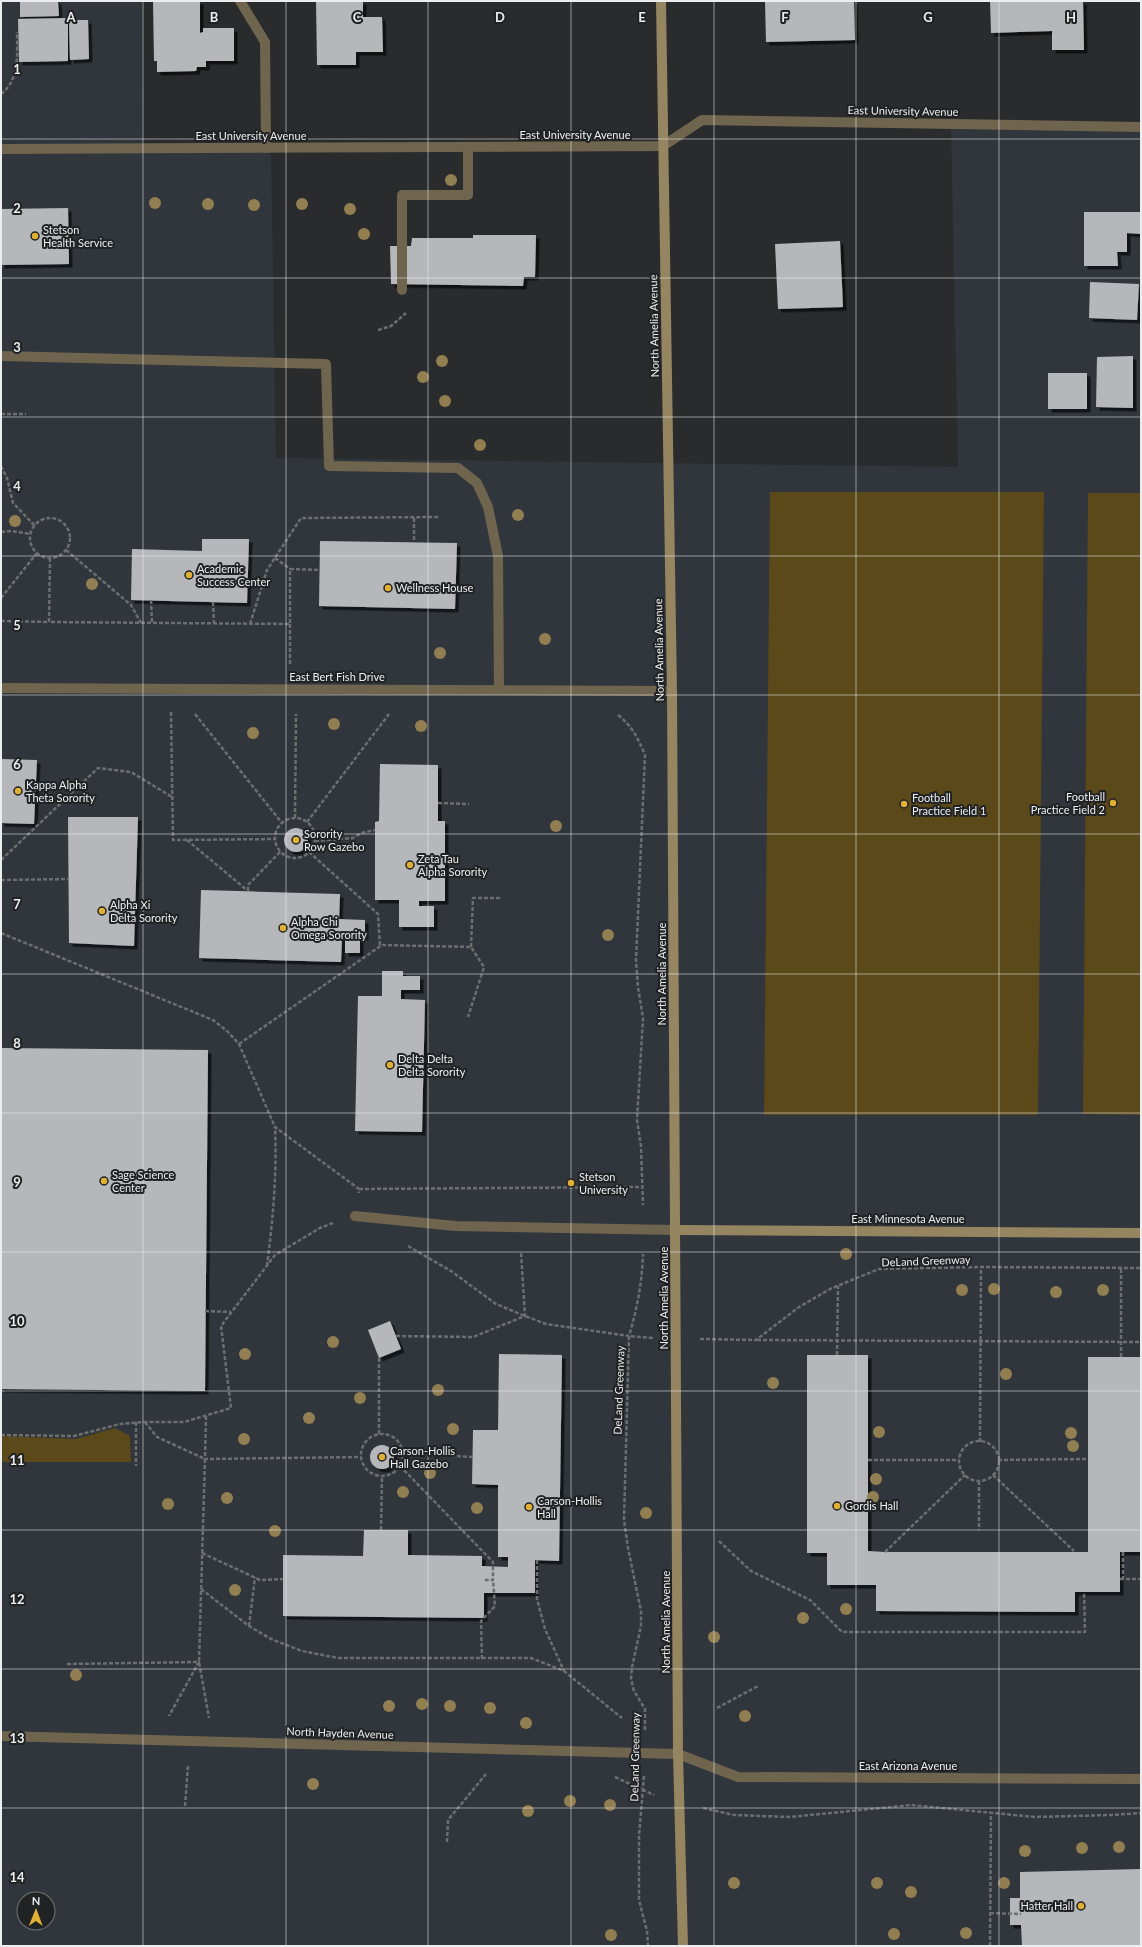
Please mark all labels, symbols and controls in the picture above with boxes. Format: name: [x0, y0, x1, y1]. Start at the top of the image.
text: A: [65, 9, 76, 25]
text: B: [210, 9, 219, 25]
text: C: [353, 9, 362, 25]
text: D: [495, 9, 505, 25]
text: E: [638, 9, 646, 25]
text: F: [781, 9, 789, 25]
text: G: [923, 9, 933, 25]
text: H: [1066, 9, 1076, 25]
text: 1: [13, 61, 21, 77]
street label: East University Avenue: [847, 103, 959, 118]
street label: East University Avenue: [520, 128, 631, 141]
street label: East University Avenue: [196, 129, 307, 142]
text: 2: [13, 200, 21, 216]
place label: Stetson Health Service: [43, 223, 113, 249]
marker: Stetson Health Service: [30, 231, 40, 241]
street label: North Amelia Avenue: [646, 274, 661, 378]
text: 3: [13, 339, 21, 355]
text: 4: [13, 478, 21, 494]
place label: Academic Success Center: [197, 562, 270, 588]
marker: Academic Success Center: [184, 570, 194, 580]
place label: Wellness House: [396, 581, 473, 594]
marker: Wellness House: [383, 583, 393, 593]
street label: North Amelia Avenue: [651, 598, 666, 702]
text: 5: [13, 617, 21, 633]
street label: East Bert Fish Drive: [289, 670, 385, 683]
text: 6: [13, 756, 21, 772]
place label: Kappa Alpha Theta Sorority: [26, 778, 95, 804]
marker: Kappa Alpha Theta Sorority: [13, 786, 23, 796]
place label: Football Practice Field 2: [1031, 790, 1105, 816]
place label: Football Practice Field 1: [912, 791, 986, 817]
marker: Football Practice Field 2: [1108, 798, 1118, 808]
marker: Football Practice Field 1: [899, 799, 909, 809]
place label: Sorority Row Gazebo: [304, 827, 364, 853]
marker: Sorority Row Gazebo: [291, 835, 301, 845]
place label: Zeta Tau Alpha Sorority: [418, 852, 487, 878]
marker: Zeta Tau Alpha Sorority: [405, 860, 415, 870]
text: 7: [13, 896, 21, 912]
place label: Alpha Xi Delta Sorority: [110, 898, 178, 924]
marker: Alpha Xi Delta Sorority: [97, 906, 107, 916]
place label: Alpha Chi Omega Sorority: [291, 915, 367, 941]
street label: North Amelia Avenue: [655, 922, 668, 1025]
marker: Alpha Chi Omega Sorority: [278, 923, 288, 933]
text: 8: [13, 1035, 21, 1051]
place label: Delta Delta Delta Sorority: [398, 1052, 466, 1078]
marker: Delta Delta Delta Sorority: [385, 1060, 395, 1070]
place label: Sage Science Center: [112, 1168, 175, 1194]
place label: Stetson University: [579, 1170, 628, 1196]
text: 9: [13, 1174, 21, 1190]
marker: Sage Science Center: [99, 1176, 109, 1186]
marker: Stetson University: [566, 1178, 576, 1188]
street label: East Minnesota Avenue: [851, 1212, 965, 1225]
street label: North Amelia Avenue: [657, 1246, 670, 1349]
street label: DeLand Greenway: [881, 1252, 971, 1269]
text: 10: [9, 1313, 25, 1329]
street label: DeLand Greenway: [610, 1345, 627, 1435]
place label: Carson-Hollis Hall Gazebo: [390, 1444, 455, 1470]
text: 11: [9, 1452, 25, 1468]
marker: Carson-Hollis Hall Gazebo: [377, 1452, 387, 1462]
place label: Carson-Hollis Hall: [537, 1494, 602, 1520]
place label: Gordis Hall: [845, 1499, 898, 1512]
marker: Gordis Hall: [832, 1501, 842, 1511]
marker: Carson-Hollis Hall: [524, 1502, 534, 1512]
street label: North Amelia Avenue: [659, 1570, 672, 1673]
text: 12: [9, 1591, 25, 1607]
street label: DeLand Greenway: [627, 1712, 642, 1802]
street label: North Hayden Avenue: [286, 1724, 394, 1741]
text: 13: [9, 1730, 25, 1746]
street label: East Arizona Avenue: [859, 1759, 957, 1772]
text: 14: [9, 1869, 25, 1885]
north arrow: [16, 1891, 56, 1931]
text: N: [32, 1894, 41, 1907]
place label: Hatter Hall: [1021, 1899, 1073, 1912]
marker: Hatter Hall: [1076, 1901, 1086, 1911]

